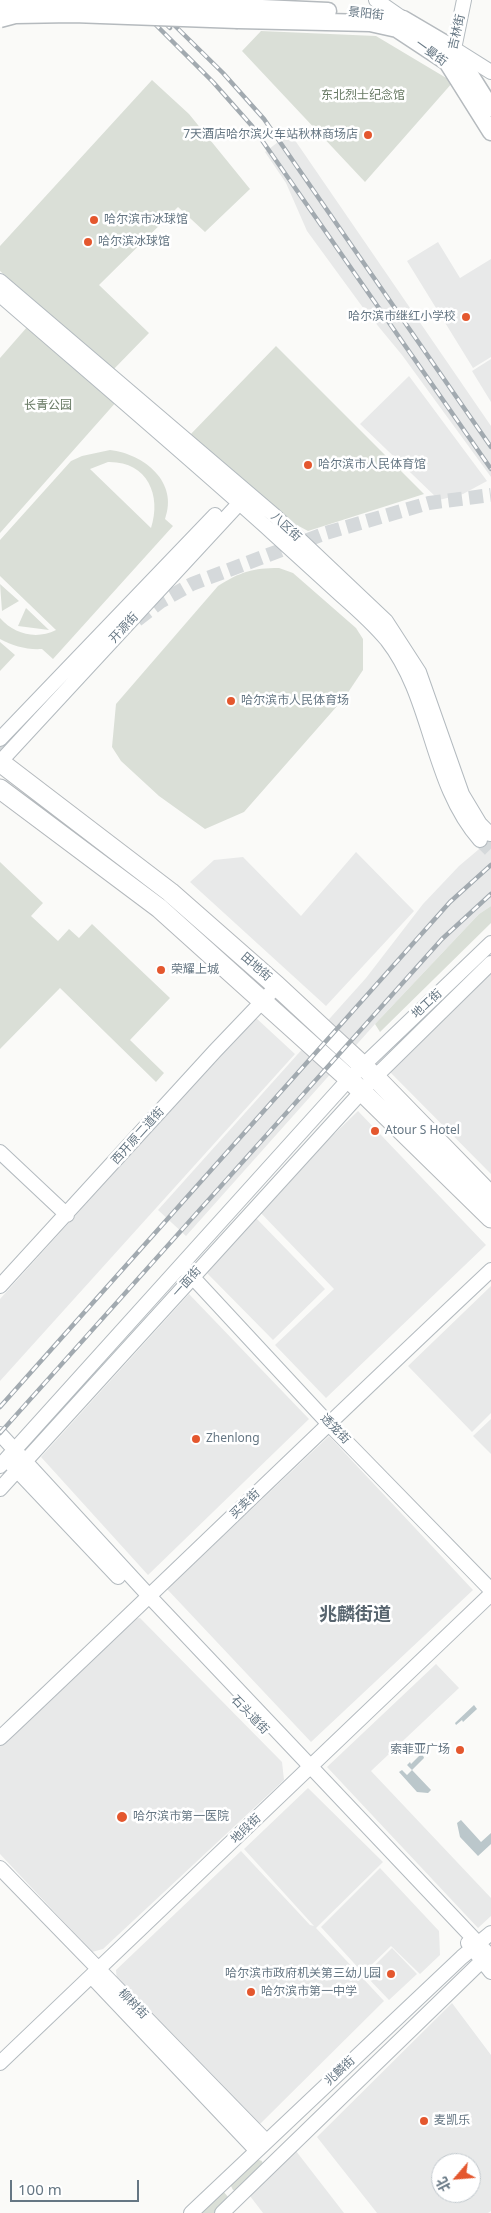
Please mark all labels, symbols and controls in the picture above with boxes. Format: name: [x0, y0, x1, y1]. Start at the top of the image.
street label: 景阳街: [347, 5, 385, 23]
street label: 吉林街: [446, 13, 468, 51]
street label: 一曼街: [412, 37, 450, 69]
park label: 东北烈士纪念馆: [321, 89, 405, 103]
place label: 7天酒店哈尔滨火车站秋林商场店: [183, 128, 358, 142]
marker: 7天酒店哈尔滨火车站秋林商场店: [362, 129, 374, 141]
place label: 哈尔滨市冰球馆: [104, 213, 188, 227]
marker: 哈尔滨市冰球馆: [88, 214, 100, 226]
place label: 哈尔滨冰球馆: [98, 235, 170, 249]
marker: 哈尔滨冰球馆: [82, 236, 94, 248]
place label: 哈尔滨市继红小学校: [348, 310, 456, 324]
marker: 哈尔滨市继红小学校: [460, 311, 472, 323]
park label: 长青公园: [24, 399, 72, 413]
place label: 哈尔滨市人民体育馆: [318, 458, 426, 472]
marker: 哈尔滨市人民体育馆: [302, 459, 314, 471]
street label: 八区街: [268, 509, 304, 545]
street label: 开源街: [106, 610, 142, 646]
place label: 哈尔滨市人民体育场: [241, 694, 349, 708]
marker: 哈尔滨市人民体育场: [225, 695, 237, 707]
street label: 田地街: [238, 950, 274, 984]
place label: 荣耀上城: [171, 963, 219, 977]
marker: 荣耀上城: [155, 964, 167, 976]
street label: 地工街: [409, 986, 445, 1022]
street label: 西开原二道街: [109, 1104, 167, 1168]
place label: Atour S Hotel: [385, 1124, 460, 1138]
marker: Atour S Hotel: [369, 1125, 381, 1137]
street label: 一面街: [170, 1264, 204, 1300]
street label: 透笼街: [317, 1411, 353, 1447]
place label: Zhenlong: [206, 1432, 260, 1446]
marker: Zhenlong: [190, 1433, 202, 1445]
street label: 买卖街: [227, 1486, 263, 1522]
district label: 兆麟街道: [319, 1604, 391, 1626]
street label: 石头道街: [228, 1693, 272, 1737]
place label: 索菲亚广场: [390, 1743, 450, 1757]
marker: 索菲亚广场: [454, 1744, 466, 1756]
marker: 哈尔滨市第一医院: [115, 1810, 129, 1824]
place label: 哈尔滨市第一医院: [133, 1810, 229, 1824]
street label: 地段街: [228, 1811, 264, 1847]
place label: 哈尔滨市政府机关第三幼儿园: [225, 1967, 381, 1981]
marker: 哈尔滨市政府机关第三幼儿园: [385, 1968, 397, 1980]
place label: 哈尔滨市第一中学: [261, 1985, 357, 1999]
street label: 柳树街: [115, 1986, 151, 2022]
marker: 哈尔滨市第一中学: [245, 1986, 257, 1998]
street label: 兆麟街: [322, 2053, 358, 2089]
place label: 麦凯乐: [434, 2114, 470, 2128]
marker: 麦凯乐: [418, 2115, 430, 2127]
north arrow: [431, 2153, 481, 2203]
scale bar: [12, 2170, 141, 2202]
text: 北: [431, 2174, 455, 2195]
text: 100 m: [18, 2179, 62, 2199]

